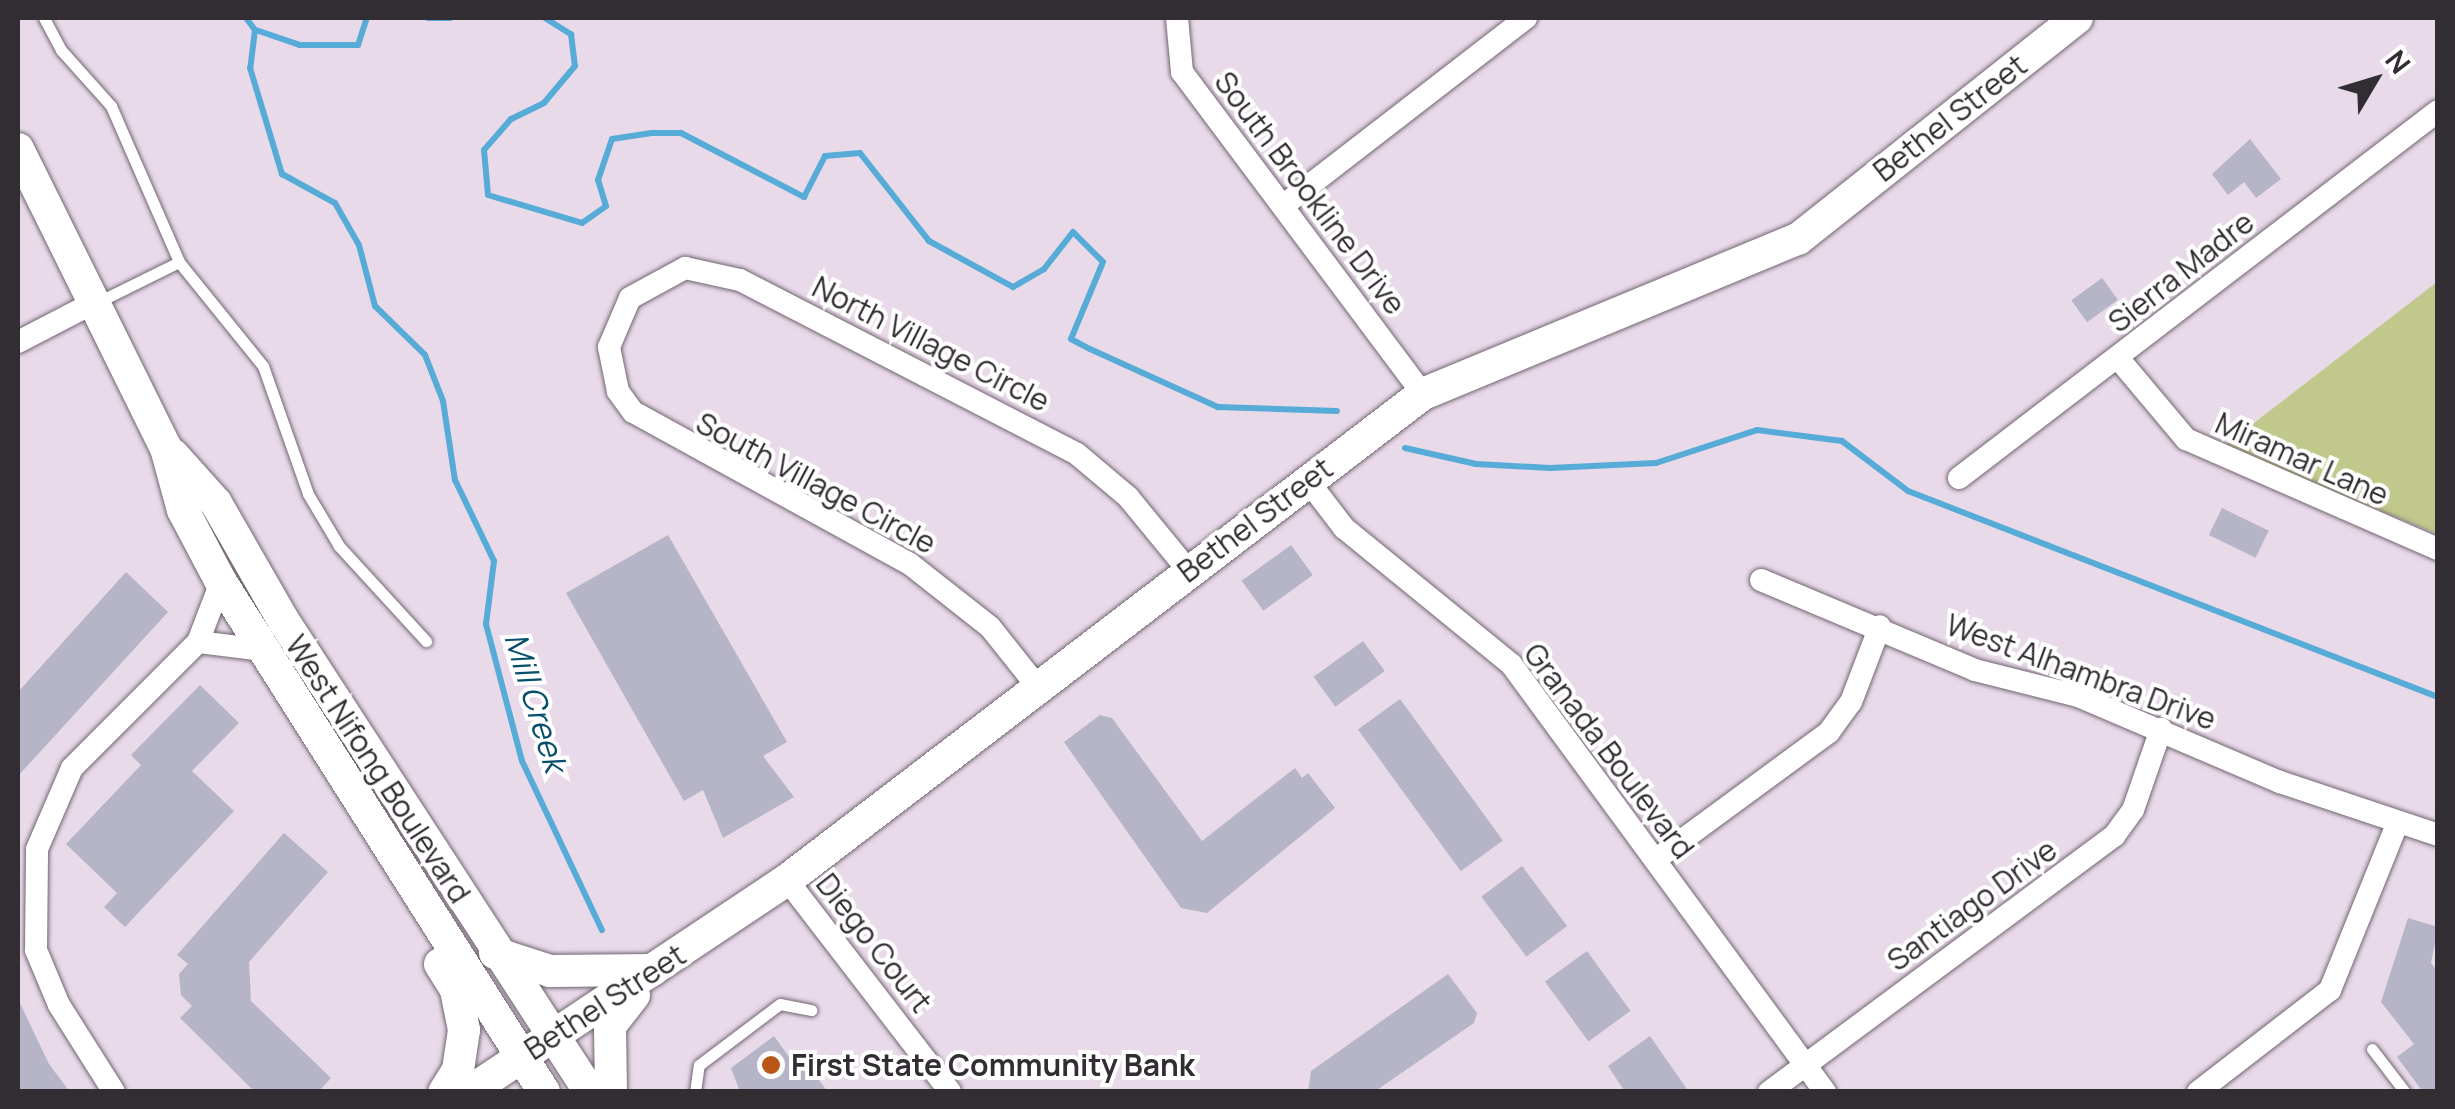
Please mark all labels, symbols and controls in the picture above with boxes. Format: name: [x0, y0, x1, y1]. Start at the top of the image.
north arrow: [2325, 30, 2425, 130]
text: N: [2377, 42, 2420, 81]
street label: Bethel Street: [1866, 47, 2034, 189]
street label: South Brookline Drive: [1207, 65, 1413, 321]
street label: Sierra Madre: [2101, 204, 2261, 340]
street label: North Village Circle: [807, 269, 1055, 419]
street label: South Village Circle: [690, 405, 942, 561]
street label: Miramar Lane: [2210, 405, 2394, 513]
street label: Bethel Street: [1171, 450, 1339, 590]
street label: West Alhambra Drive: [1941, 606, 2221, 738]
water label: Mill Creek: [497, 628, 575, 776]
street label: West Nifong Boulevard: [278, 629, 478, 909]
street label: Granada Boulevard: [1516, 636, 1702, 866]
street label: Santiago Drive: [1880, 832, 2064, 978]
street label: Diego Court: [809, 866, 939, 1020]
street label: Bethel Street: [518, 937, 692, 1067]
place label: First State Community Bank: [791, 1047, 1195, 1083]
marker: First State Community Bank: [760, 1054, 782, 1076]

